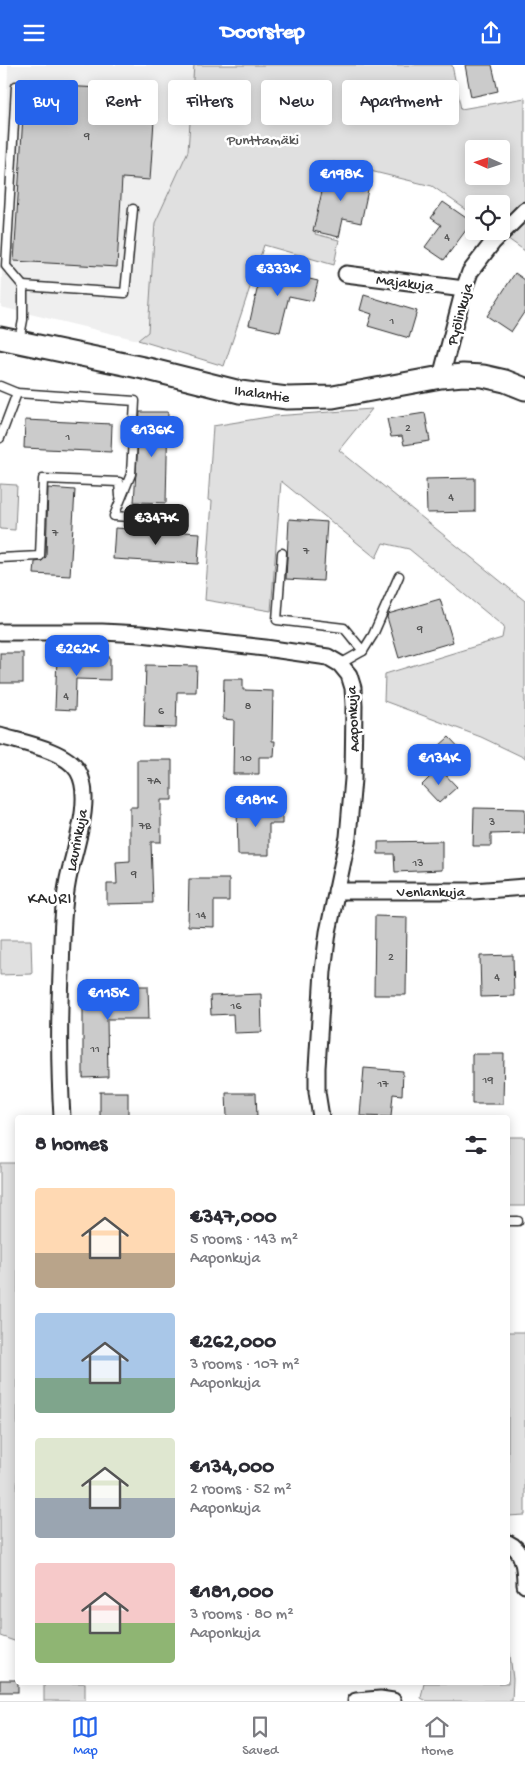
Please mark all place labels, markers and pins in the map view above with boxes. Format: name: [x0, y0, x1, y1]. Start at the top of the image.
pin: €198K: [306, 159, 376, 202]
pin: €333K: [243, 255, 313, 297]
pin: €136K: [117, 415, 187, 458]
pin: €347K: [121, 503, 191, 546]
pin: €262K: [42, 635, 112, 677]
pin: €134K: [404, 743, 474, 786]
pin: €181K: [221, 785, 291, 828]
pin: €115K: [73, 979, 143, 1021]

